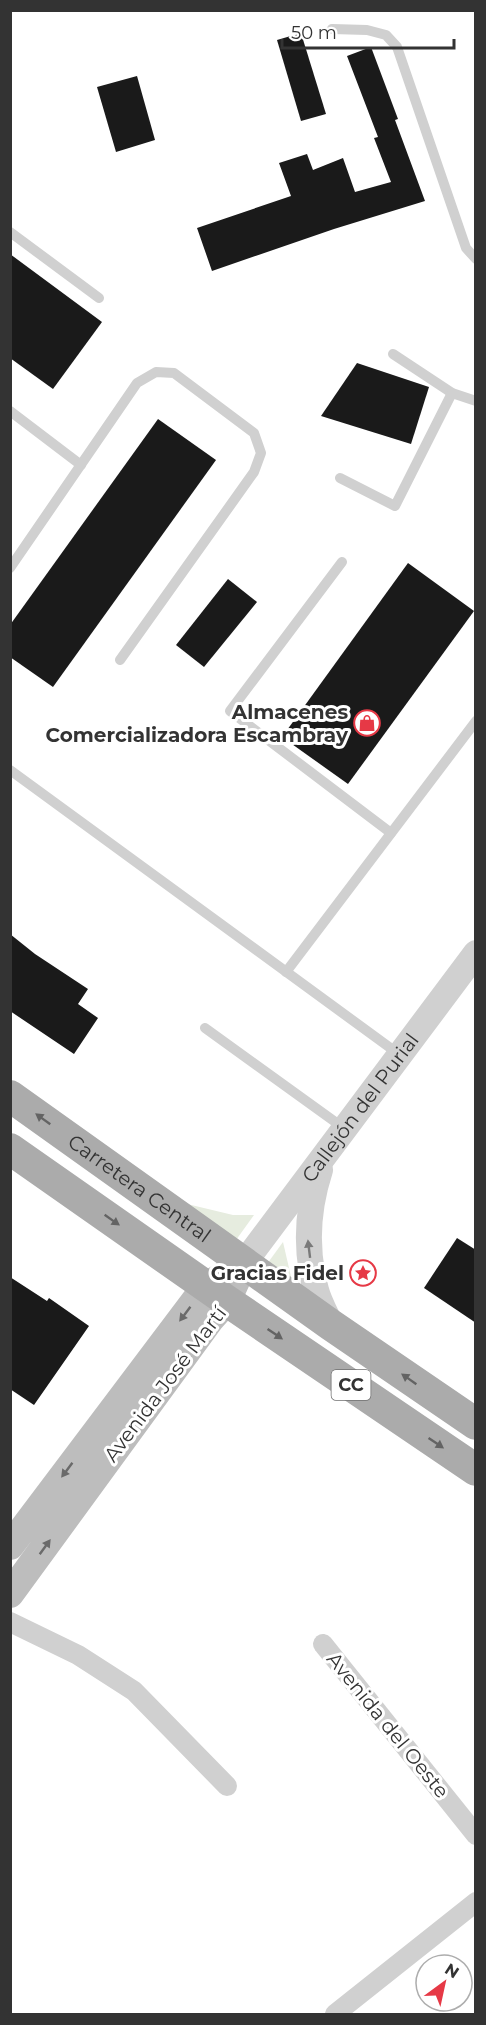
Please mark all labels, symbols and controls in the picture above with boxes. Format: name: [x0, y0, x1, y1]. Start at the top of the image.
scale bar: [282, 12, 454, 50]
text: 50 m: [291, 22, 337, 44]
place label: Almacenes Comercializadora Escambray: [46, 700, 349, 747]
shop icon: Almacenes Comercializadora Escambray: [352, 708, 382, 738]
street label: Callejón del Purial: [297, 1028, 424, 1187]
one-way arrow: [35, 1113, 51, 1125]
street label: Carretera Central: [63, 1129, 215, 1247]
one-way arrow: [103, 1214, 119, 1226]
one-way arrow: [305, 1240, 314, 1259]
place icon: Gracias Fidel: [348, 1258, 378, 1288]
place label: Gracias Fidel: [211, 1261, 344, 1285]
street label: Avenida José Martí: [99, 1300, 232, 1466]
one-way arrow: [178, 1306, 191, 1322]
one-way arrow: [267, 1328, 283, 1339]
road number: CC: [332, 1370, 370, 1400]
one-way arrow: [401, 1374, 417, 1385]
one-way arrow: [428, 1437, 444, 1449]
one-way arrow: [62, 1462, 74, 1477]
one-way arrow: [39, 1539, 51, 1555]
street label: Avenida del Oeste: [322, 1647, 454, 1803]
north arrow: [414, 1953, 474, 2013]
text: N: [441, 1959, 462, 1982]

